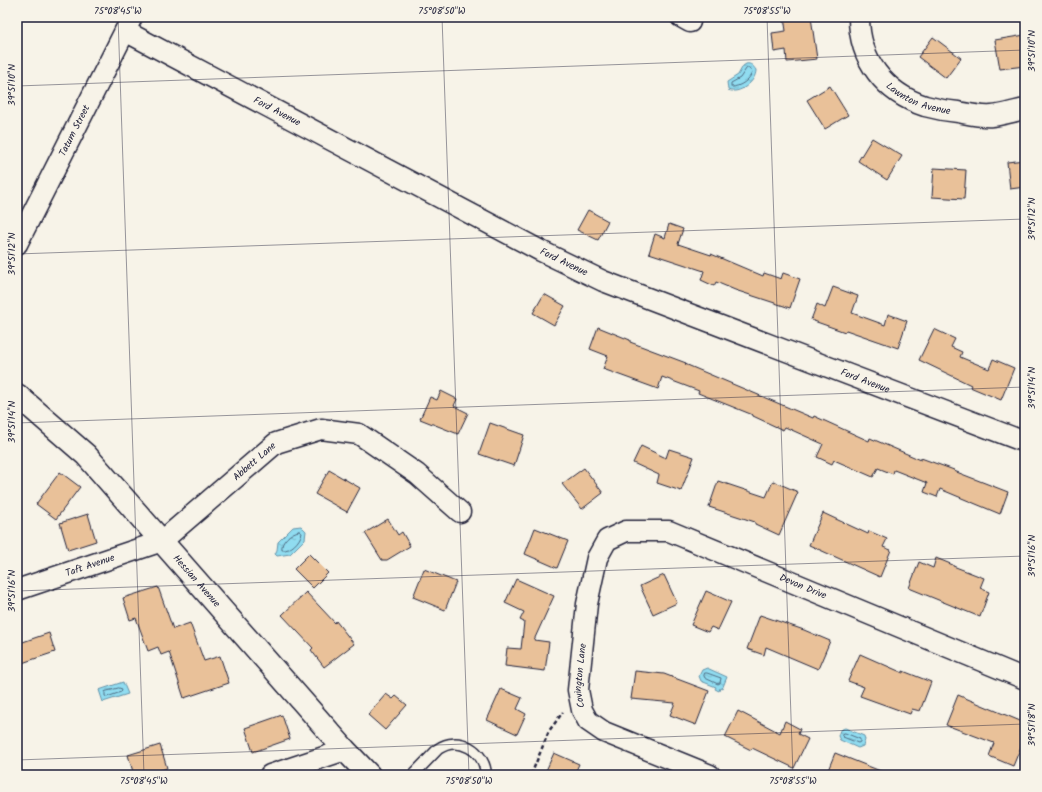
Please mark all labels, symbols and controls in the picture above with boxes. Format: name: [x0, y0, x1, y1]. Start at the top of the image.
text: 75°08'45"W: [94, 3, 142, 19]
text: 75°08'50"W: [418, 3, 466, 19]
text: 75°08'55"W: [743, 3, 791, 19]
text: 39°51'10"N: [1024, 30, 1040, 72]
text: 39°51'10"N: [4, 64, 20, 106]
street label: Lawnton Avenue: [882, 78, 952, 119]
street label: Ford Avenue: [251, 92, 304, 131]
street label: Tatum Street: [55, 102, 94, 159]
text: 39°51'12"N: [1024, 197, 1040, 240]
text: 39°51'12"N: [4, 232, 20, 275]
street label: Ford Avenue: [537, 244, 591, 281]
street label: Ford Avenue: [838, 364, 893, 398]
text: 39°51'14"N: [1024, 366, 1040, 409]
text: 39°51'14"N: [4, 400, 20, 443]
street label: Abbett Lane: [229, 438, 280, 485]
text: 39°51'16"N: [1024, 534, 1040, 577]
street label: Taft Avenue: [63, 549, 117, 581]
street label: Hessian Avenue: [169, 551, 225, 611]
text: 39°51'16"N: [4, 569, 20, 612]
street label: Devon Drive: [777, 570, 830, 604]
street label: Covington Lane: [570, 642, 591, 709]
text: 39°51'18"N: [1024, 703, 1040, 747]
text: 75°08'45"W: [120, 773, 168, 789]
text: 75°08'50"W: [445, 773, 493, 789]
text: 75°08'55"W: [769, 773, 817, 789]

